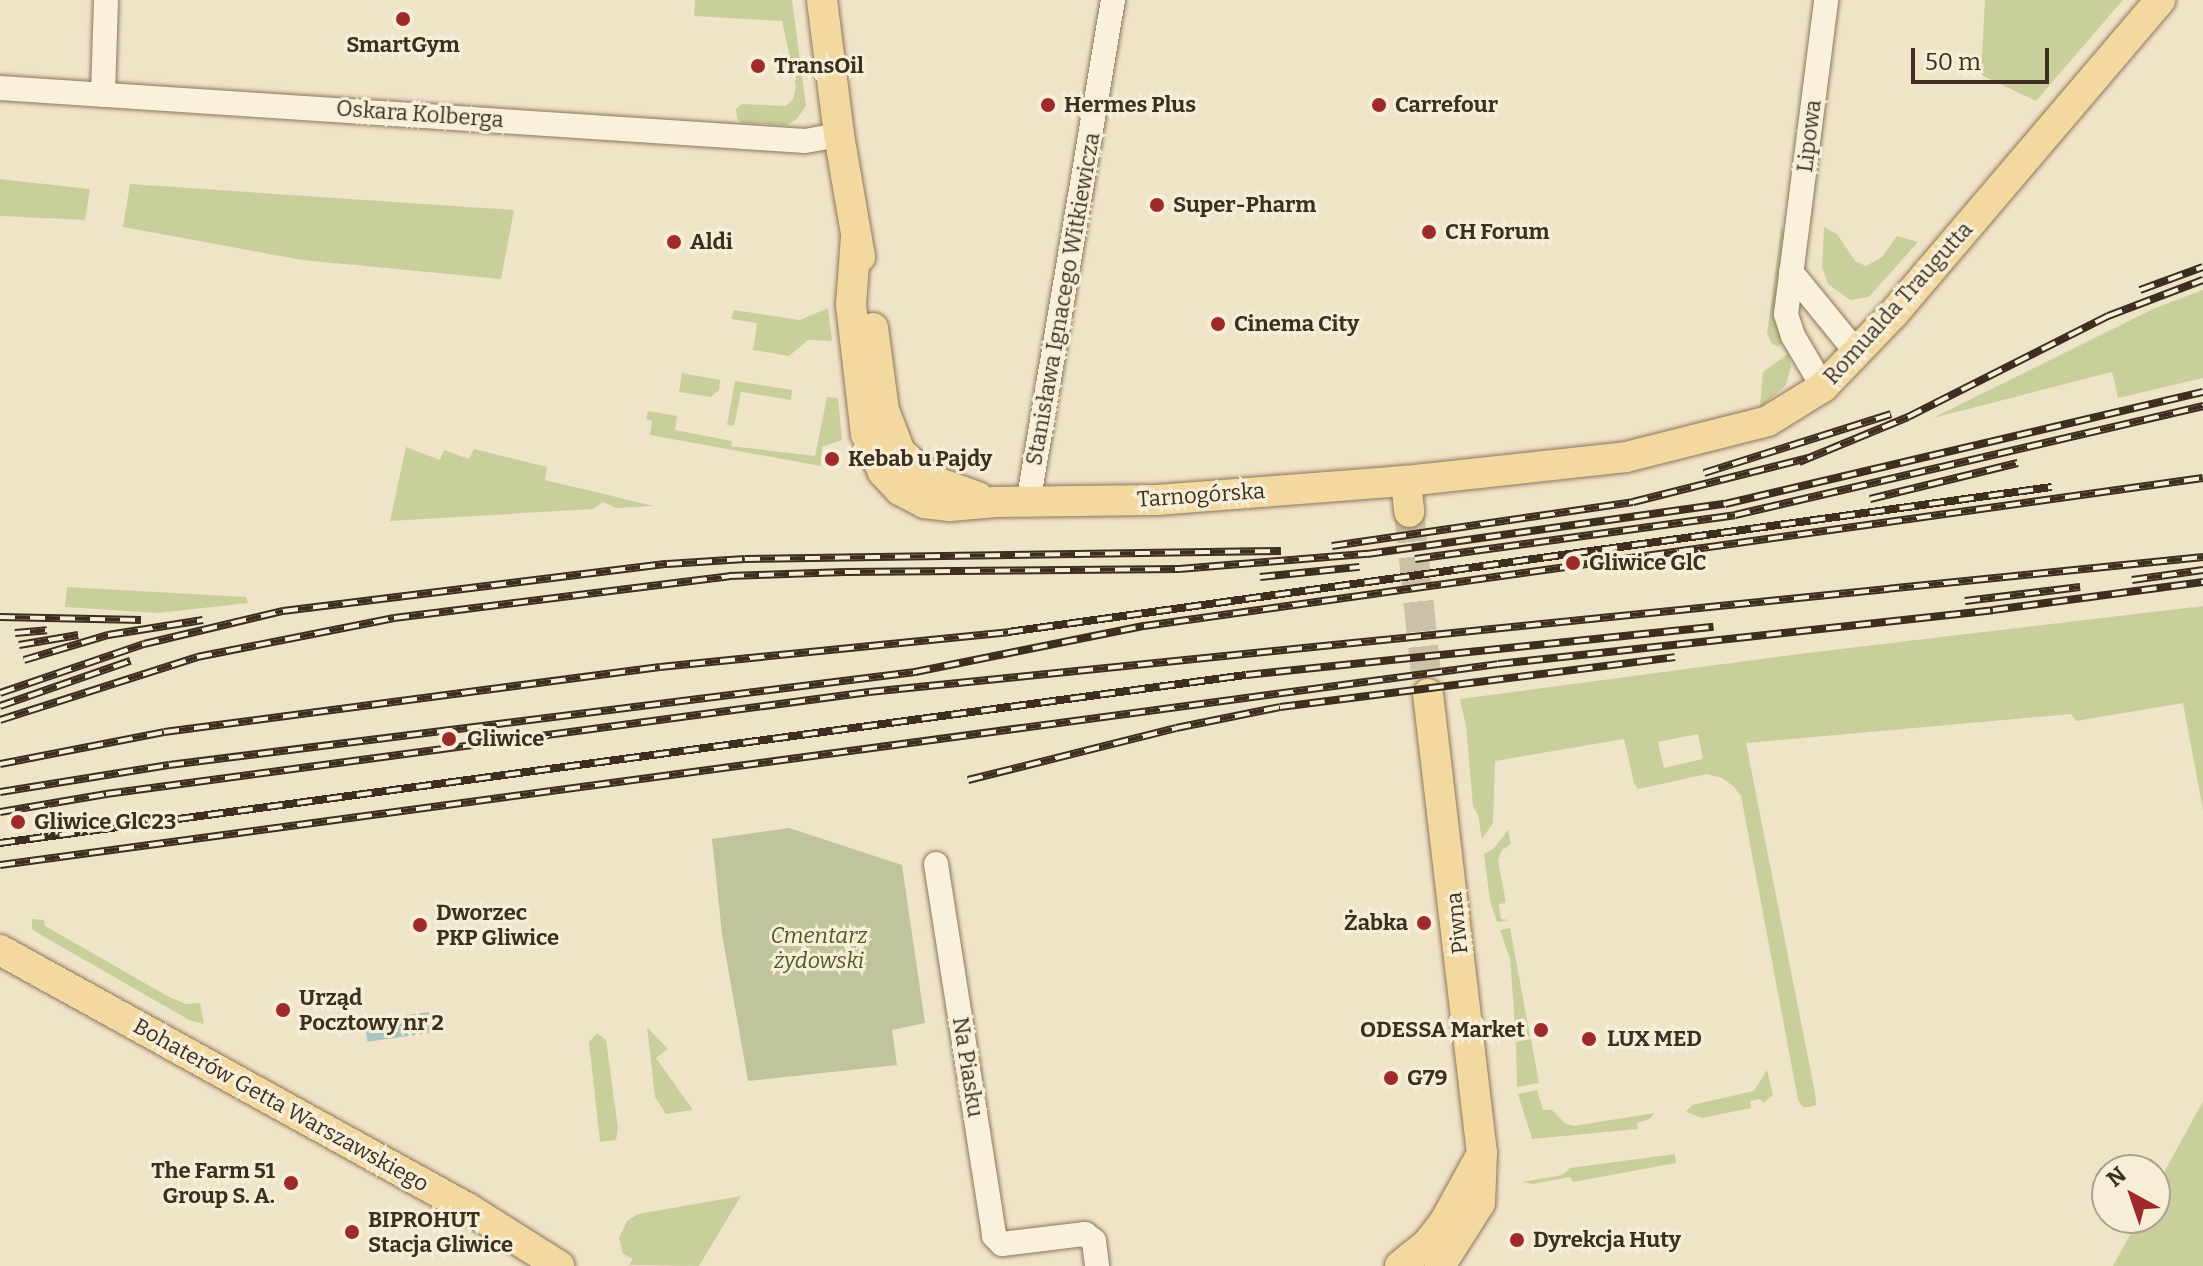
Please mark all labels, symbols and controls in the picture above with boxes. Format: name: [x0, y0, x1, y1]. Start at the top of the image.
marker: SmartGym: [394, 10, 412, 28]
place label: SmartGym: [346, 32, 460, 58]
scale bar: [1915, 32, 2053, 82]
text: 50 m: [1925, 48, 1981, 76]
place label: TransOil: [774, 53, 864, 79]
marker: TransOil: [749, 57, 767, 75]
place label: Hermes Plus: [1064, 92, 1196, 118]
place label: Carrefour: [1395, 92, 1498, 118]
street label: Oskara Kolberga: [335, 95, 505, 133]
marker: Hermes Plus: [1039, 96, 1057, 114]
marker: Carrefour: [1370, 96, 1388, 114]
street label: Lipowa: [1791, 98, 1827, 174]
street label: Stanisława Ignacego Witkiewicza: [1021, 131, 1105, 467]
place label: Super-Pharm: [1173, 192, 1316, 218]
marker: Super-Pharm: [1148, 196, 1166, 214]
street label: Romualda Traugutta: [1818, 216, 1978, 390]
place label: CH Forum: [1445, 219, 1550, 245]
marker: CH Forum: [1420, 223, 1438, 241]
place label: Aldi: [690, 229, 733, 255]
marker: Aldi: [665, 233, 683, 251]
place label: Cinema City: [1234, 311, 1359, 337]
marker: Cinema City: [1209, 315, 1227, 333]
place label: Kebab u Pajdy: [848, 446, 992, 472]
marker: Kebab u Pajdy: [823, 450, 841, 468]
street label: Tarnogórska: [1136, 477, 1266, 513]
place label: Gliwice GlC: [1589, 550, 1707, 576]
marker: Gliwice GlC: [1564, 554, 1582, 572]
place label: Gliwice: [467, 726, 544, 752]
marker: Gliwice: [438, 728, 460, 750]
place label: Gliwice GlC23: [34, 809, 176, 835]
marker: Gliwice GlC23: [9, 813, 27, 831]
street label: Piwna: [1441, 891, 1473, 955]
place label: Dworzec PKP Gliwice: [436, 899, 559, 950]
place label: Żabka: [1344, 910, 1408, 936]
marker: Żabka: [1415, 914, 1433, 932]
marker: Dworzec PKP Gliwice: [411, 916, 429, 934]
park label: Cmentarz żydowski: [771, 922, 867, 974]
place label: Urząd Pocztowy nr 2: [299, 984, 444, 1036]
marker: Urząd Pocztowy nr 2: [274, 1001, 292, 1019]
street label: Bohaterów Getta Warszawskiego: [129, 1013, 433, 1197]
street label: Na Piasku: [947, 1015, 989, 1119]
place label: ODESSA Market: [1360, 1017, 1525, 1043]
marker: ODESSA Market: [1532, 1021, 1550, 1039]
place label: LUX MED: [1607, 1026, 1702, 1052]
marker: LUX MED: [1578, 1028, 1600, 1050]
place label: G79: [1407, 1065, 1447, 1091]
marker: G79: [1382, 1069, 1400, 1087]
north arrow: [2091, 1154, 2171, 1234]
place label: The Farm 51 Group S. A.: [151, 1157, 275, 1208]
text: N: [2101, 1161, 2132, 1193]
marker: The Farm 51 Group S. A.: [282, 1174, 300, 1192]
place label: BIPROHUT Stacja Gliwice: [368, 1206, 513, 1258]
marker: BIPROHUT Stacja Gliwice: [343, 1223, 361, 1241]
place label: Dyrekcja Huty: [1533, 1227, 1681, 1253]
marker: Dyrekcja Huty: [1508, 1231, 1526, 1249]

